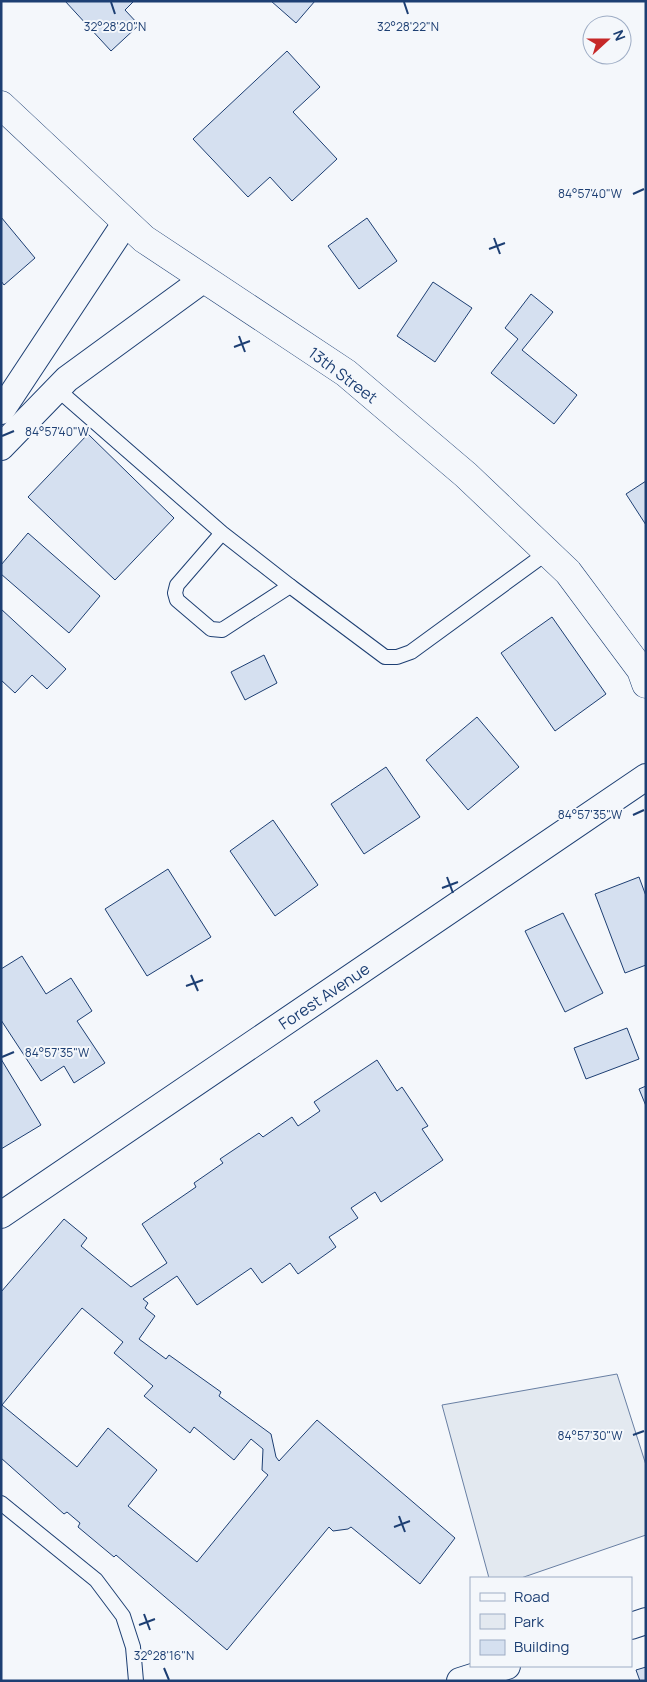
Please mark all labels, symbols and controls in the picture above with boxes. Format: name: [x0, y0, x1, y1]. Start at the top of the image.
north arrow: [582, 15, 632, 65]
text: 32°28'20"N: [84, 18, 146, 35]
text: 32°28'22"N: [377, 18, 439, 35]
text: N: [609, 27, 630, 43]
text: 84°57'40"W: [558, 185, 623, 202]
street label: 13th Street: [304, 342, 382, 408]
text: 84°57'40"W: [25, 423, 90, 440]
text: 84°57'35"W: [558, 806, 623, 823]
street label: Forest Avenue: [274, 958, 374, 1034]
text: 84°57'35"W: [25, 1044, 90, 1061]
text: 84°57'30"W: [558, 1427, 623, 1444]
legend: [470, 1577, 632, 1667]
text: Road: [514, 1586, 550, 1607]
text: Park: [514, 1611, 544, 1632]
text: Building: [514, 1636, 569, 1657]
text: 32°28'16"N: [134, 1647, 194, 1664]

